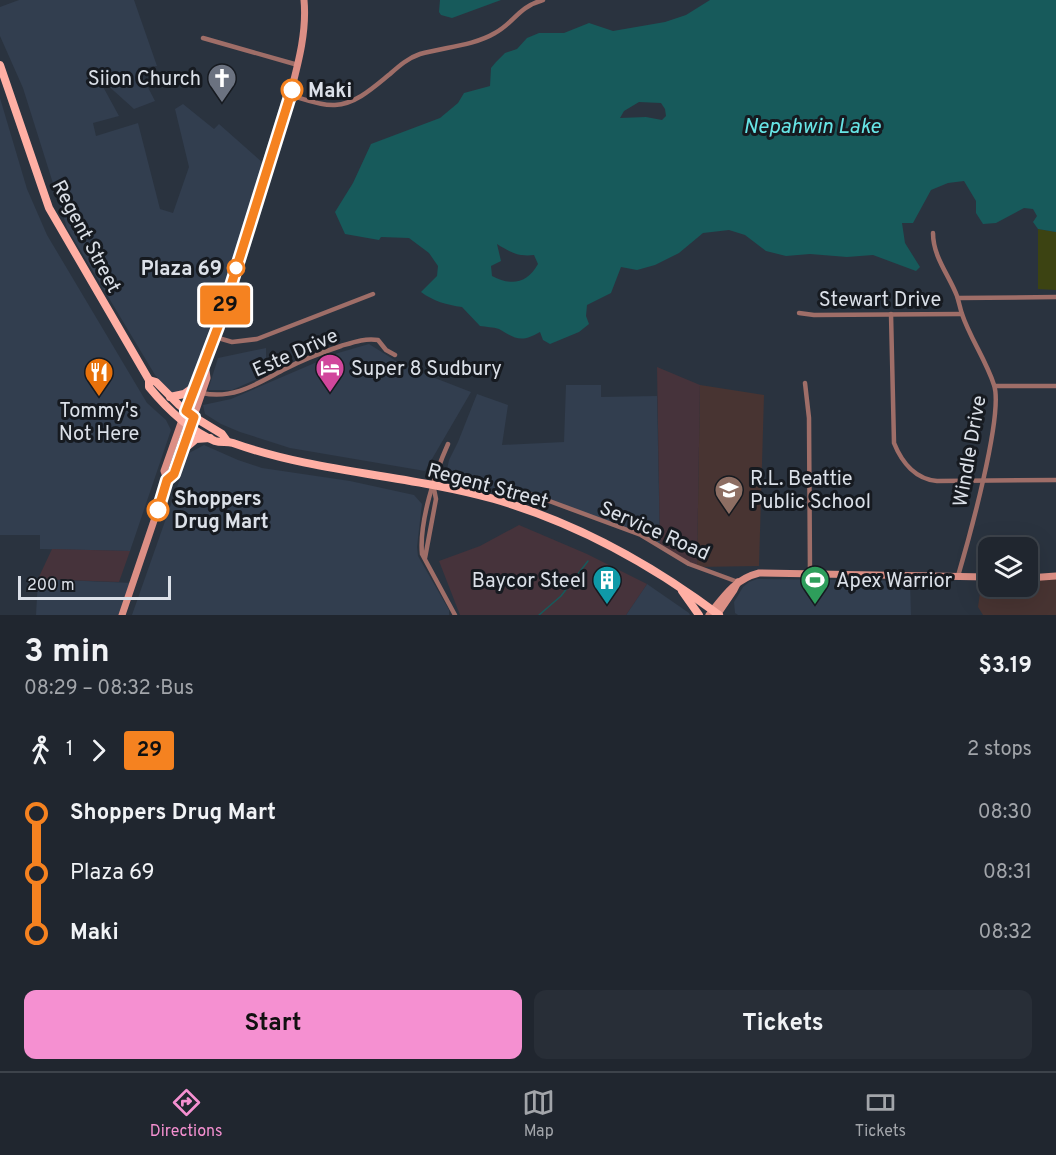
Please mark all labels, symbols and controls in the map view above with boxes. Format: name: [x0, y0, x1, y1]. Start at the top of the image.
church icon: Siion Church: [206, 62, 238, 104]
place label: Siion Church: [88, 67, 201, 93]
marker: Maki: [281, 79, 303, 101]
place label: Maki: [308, 79, 352, 105]
water label: Nepahwin Lake: [743, 114, 882, 141]
street label: Regent Street: [45, 176, 126, 298]
place label: Plaza 69: [141, 257, 222, 283]
marker: Plaza 69: [227, 259, 245, 277]
line badge: 29: [198, 286, 252, 324]
street label: Stewart Drive: [819, 288, 941, 314]
text: 29: [212, 292, 238, 319]
street label: Este Drive: [249, 323, 343, 384]
hotel icon: Super 8 Sudbury: [314, 352, 346, 394]
restaurant icon: Tommy's Not Here: [83, 356, 115, 398]
place label: Super 8 Sudbury: [351, 357, 502, 383]
street label: Windle Drive: [948, 394, 994, 509]
place label: Tommy's Not Here: [59, 399, 139, 448]
street label: Regent Street: [424, 458, 551, 516]
place label: R.L. Beattie Public School: [750, 467, 871, 516]
school or university icon: R.L. Beattie Public School: [713, 474, 745, 516]
place label: Shoppers Drug Mart: [174, 487, 269, 536]
street label: Service Road: [595, 496, 713, 568]
marker: Shoppers Drug Mart: [147, 499, 169, 521]
map controls: [978, 537, 1038, 597]
button: layers: [978, 537, 1038, 597]
building icon: Baycor Steel: [591, 564, 623, 606]
sports icon: Apex Warrior: [799, 564, 831, 606]
place label: Baycor Steel: [472, 569, 586, 595]
place label: Apex Warrior: [836, 569, 953, 595]
scale bar: [18, 573, 171, 600]
text: 200 m: [27, 576, 75, 596]
text: 3 min: [24, 632, 110, 674]
text: $3.19: [978, 653, 1032, 680]
text: 08:29 – 08:32 · Bus: [24, 676, 194, 702]
icon: walk: [24, 734, 57, 767]
icon: forward: [82, 734, 115, 767]
text: 1: [66, 737, 73, 763]
text: 29: [136, 737, 162, 764]
text: 2 stops: [967, 737, 1032, 763]
text: Shoppers Drug Mart: [70, 800, 276, 827]
text: 08:30: [978, 800, 1032, 826]
text: Plaza 69: [70, 860, 155, 887]
text: 08:31: [983, 860, 1032, 886]
text: Maki: [70, 920, 119, 947]
text: 08:32: [979, 920, 1032, 946]
button: Start: [24, 990, 522, 1059]
button: Tickets: [534, 990, 1032, 1059]
tab: Directions: [150, 1086, 223, 1142]
tab: Map: [522, 1086, 555, 1142]
tab: Tickets: [855, 1086, 906, 1142]

